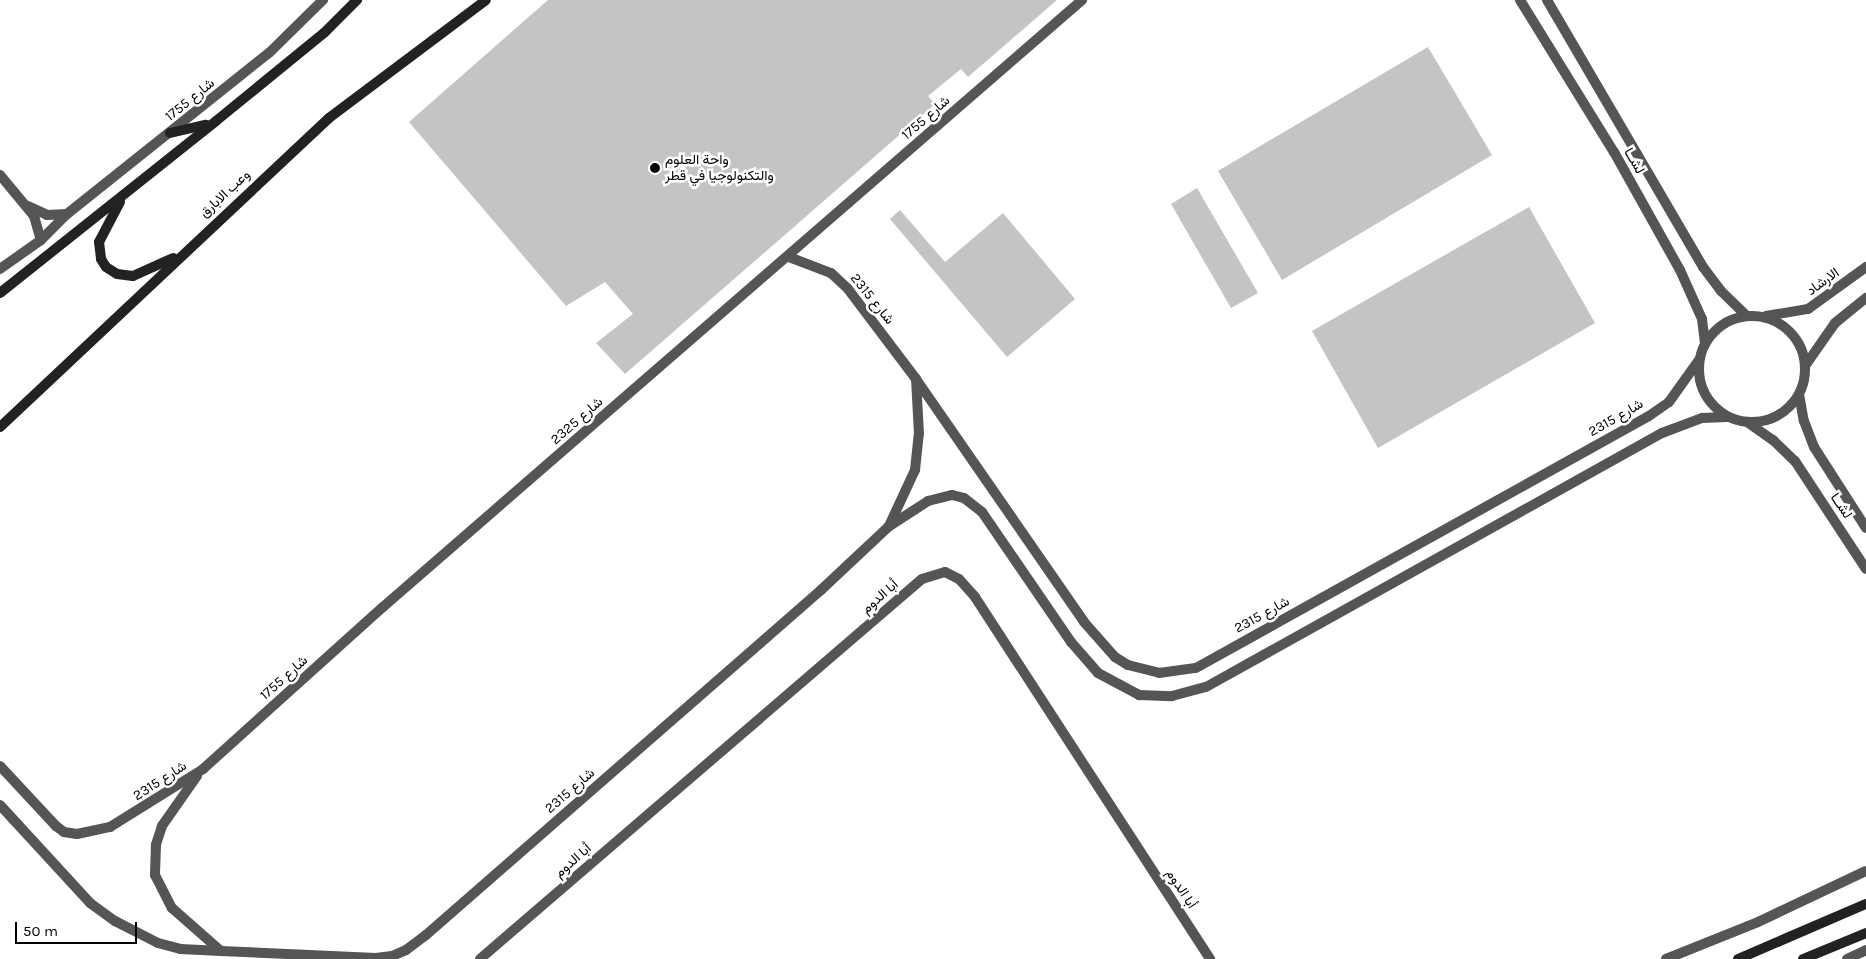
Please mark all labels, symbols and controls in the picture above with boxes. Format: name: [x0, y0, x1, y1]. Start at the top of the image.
street label: شارع 1755: [162, 75, 218, 125]
street label: شارع 1755: [898, 92, 954, 144]
street label: لشــا: [1620, 145, 1648, 177]
place label: واحة العلوم والتكنولوجيا في قطر: [665, 152, 774, 184]
marker: واحة العلوم والتكنولوجيا في قطر: [649, 162, 661, 174]
street label: وعب الابارق: [196, 166, 254, 222]
street label: الارشاد: [1803, 265, 1843, 299]
street label: شارع 2315: [846, 270, 898, 328]
street label: شارع 2325: [547, 394, 607, 448]
street label: شارع 2315: [1586, 396, 1646, 440]
street label: لشــا: [1826, 490, 1856, 522]
street label: أبا الدوم: [858, 576, 902, 618]
street label: شارع 2315: [1232, 593, 1292, 637]
street label: شارع 1755: [257, 652, 311, 704]
street label: شارع 2315: [130, 758, 190, 804]
street label: شارع 2315: [542, 765, 598, 817]
street label: أبا الدوم: [551, 840, 595, 882]
street label: أبا الدوم: [1162, 866, 1200, 912]
scale bar: [18, 912, 140, 944]
text: 50 m: [23, 922, 58, 940]

